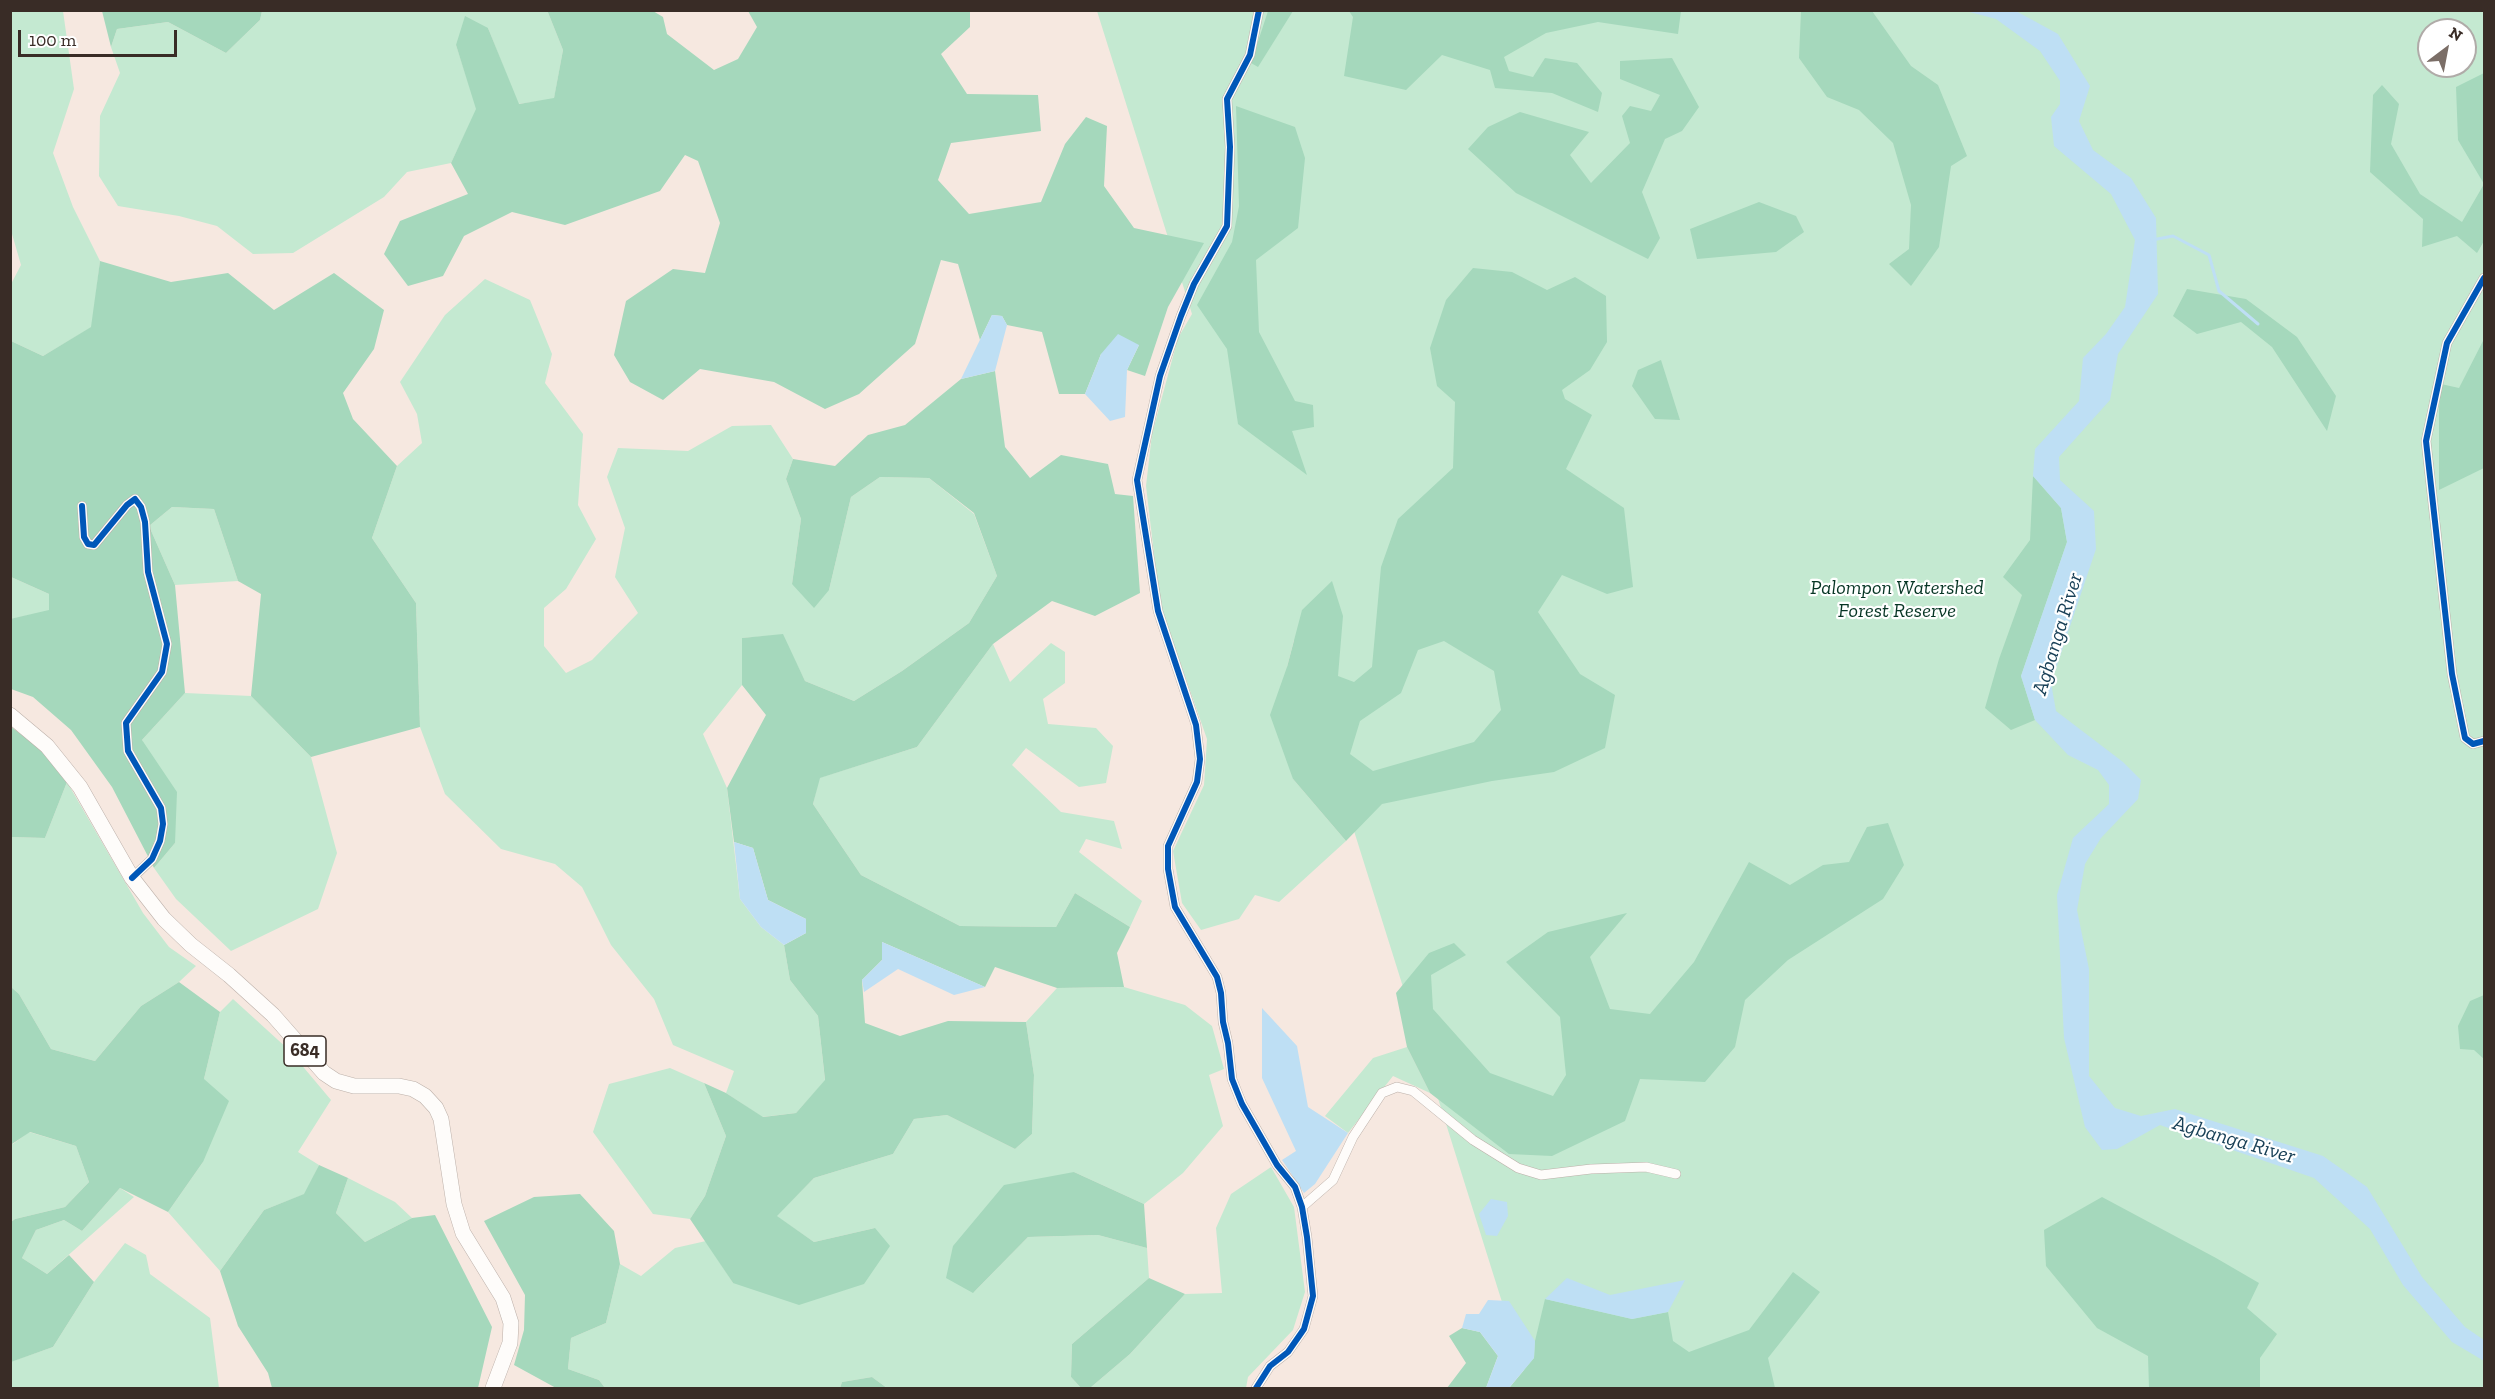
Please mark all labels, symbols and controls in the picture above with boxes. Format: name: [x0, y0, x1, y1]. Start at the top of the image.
scale bar: [21, 18, 180, 56]
north arrow: [2417, 18, 2477, 78]
text: N: [2446, 23, 2466, 45]
text: 100 m: [29, 29, 76, 51]
water label: Agbanga River: [2028, 570, 2088, 698]
park label: Palompon Watershed Forest Reserve: [1810, 576, 1984, 623]
road number: 684: [284, 1036, 326, 1066]
water label: Agbanga River: [2170, 1111, 2298, 1169]

